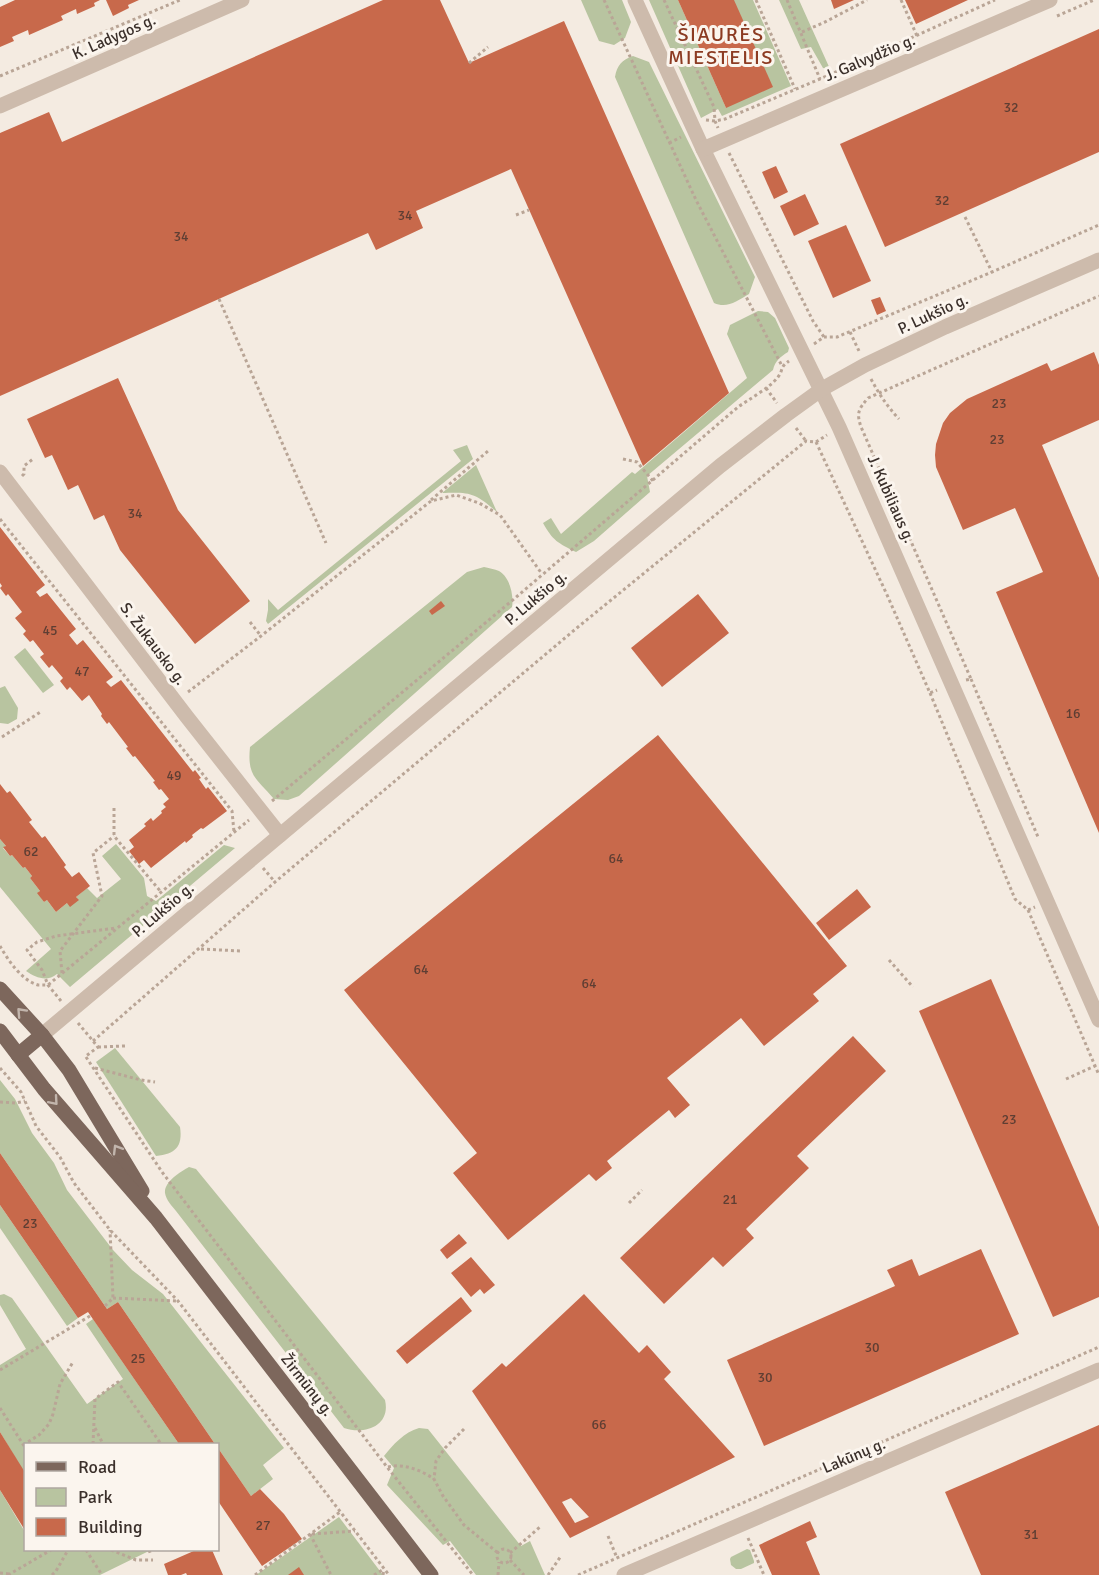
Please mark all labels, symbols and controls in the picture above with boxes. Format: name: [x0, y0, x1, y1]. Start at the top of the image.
street label: K. Ladygos g.: [69, 10, 159, 64]
district label: ŠIAURĖS MIESTELIS: [668, 22, 774, 70]
street label: J. Galvydžio g.: [822, 30, 918, 86]
house number: 32: [1003, 99, 1019, 116]
house number: 32: [934, 192, 950, 209]
house number: 34: [397, 207, 413, 224]
house number: 34: [173, 228, 189, 245]
street label: P. Lukšio g.: [895, 289, 971, 339]
house number: 23: [991, 395, 1007, 412]
house number: 23: [989, 431, 1005, 448]
street label: J. Kubiliaus g.: [863, 452, 919, 546]
house number: 34: [127, 505, 143, 522]
street label: P. Lukšio g.: [501, 566, 571, 630]
street label: S. Žukausko g.: [116, 599, 190, 689]
house number: 45: [42, 622, 58, 639]
house number: 47: [74, 663, 90, 680]
house number: 16: [1065, 705, 1081, 722]
house number: 49: [166, 767, 182, 784]
house number: 62: [23, 843, 39, 860]
house number: 64: [608, 850, 624, 867]
street label: P. Lukšio g.: [128, 878, 198, 942]
house number: 64: [413, 961, 429, 978]
house number: 64: [581, 975, 597, 992]
one-way arrow: [17, 1008, 28, 1019]
one-way arrow: [47, 1094, 58, 1105]
house number: 23: [1001, 1111, 1017, 1128]
one-way arrow: [112, 1145, 124, 1155]
house number: 21: [722, 1191, 738, 1208]
house number: 23: [22, 1215, 38, 1232]
house number: 30: [864, 1339, 880, 1356]
house number: 25: [130, 1350, 146, 1367]
street label: Žirmūnų g.: [276, 1350, 338, 1420]
house number: 30: [757, 1369, 773, 1386]
house number: 66: [591, 1416, 607, 1433]
street label: Lakūnų g.: [820, 1434, 888, 1478]
legend: [24, 1443, 219, 1551]
text: Road: [78, 1456, 117, 1478]
text: Park: [78, 1486, 113, 1508]
text: Building: [78, 1516, 142, 1538]
house number: 27: [255, 1517, 271, 1534]
house number: 31: [1023, 1526, 1039, 1543]

